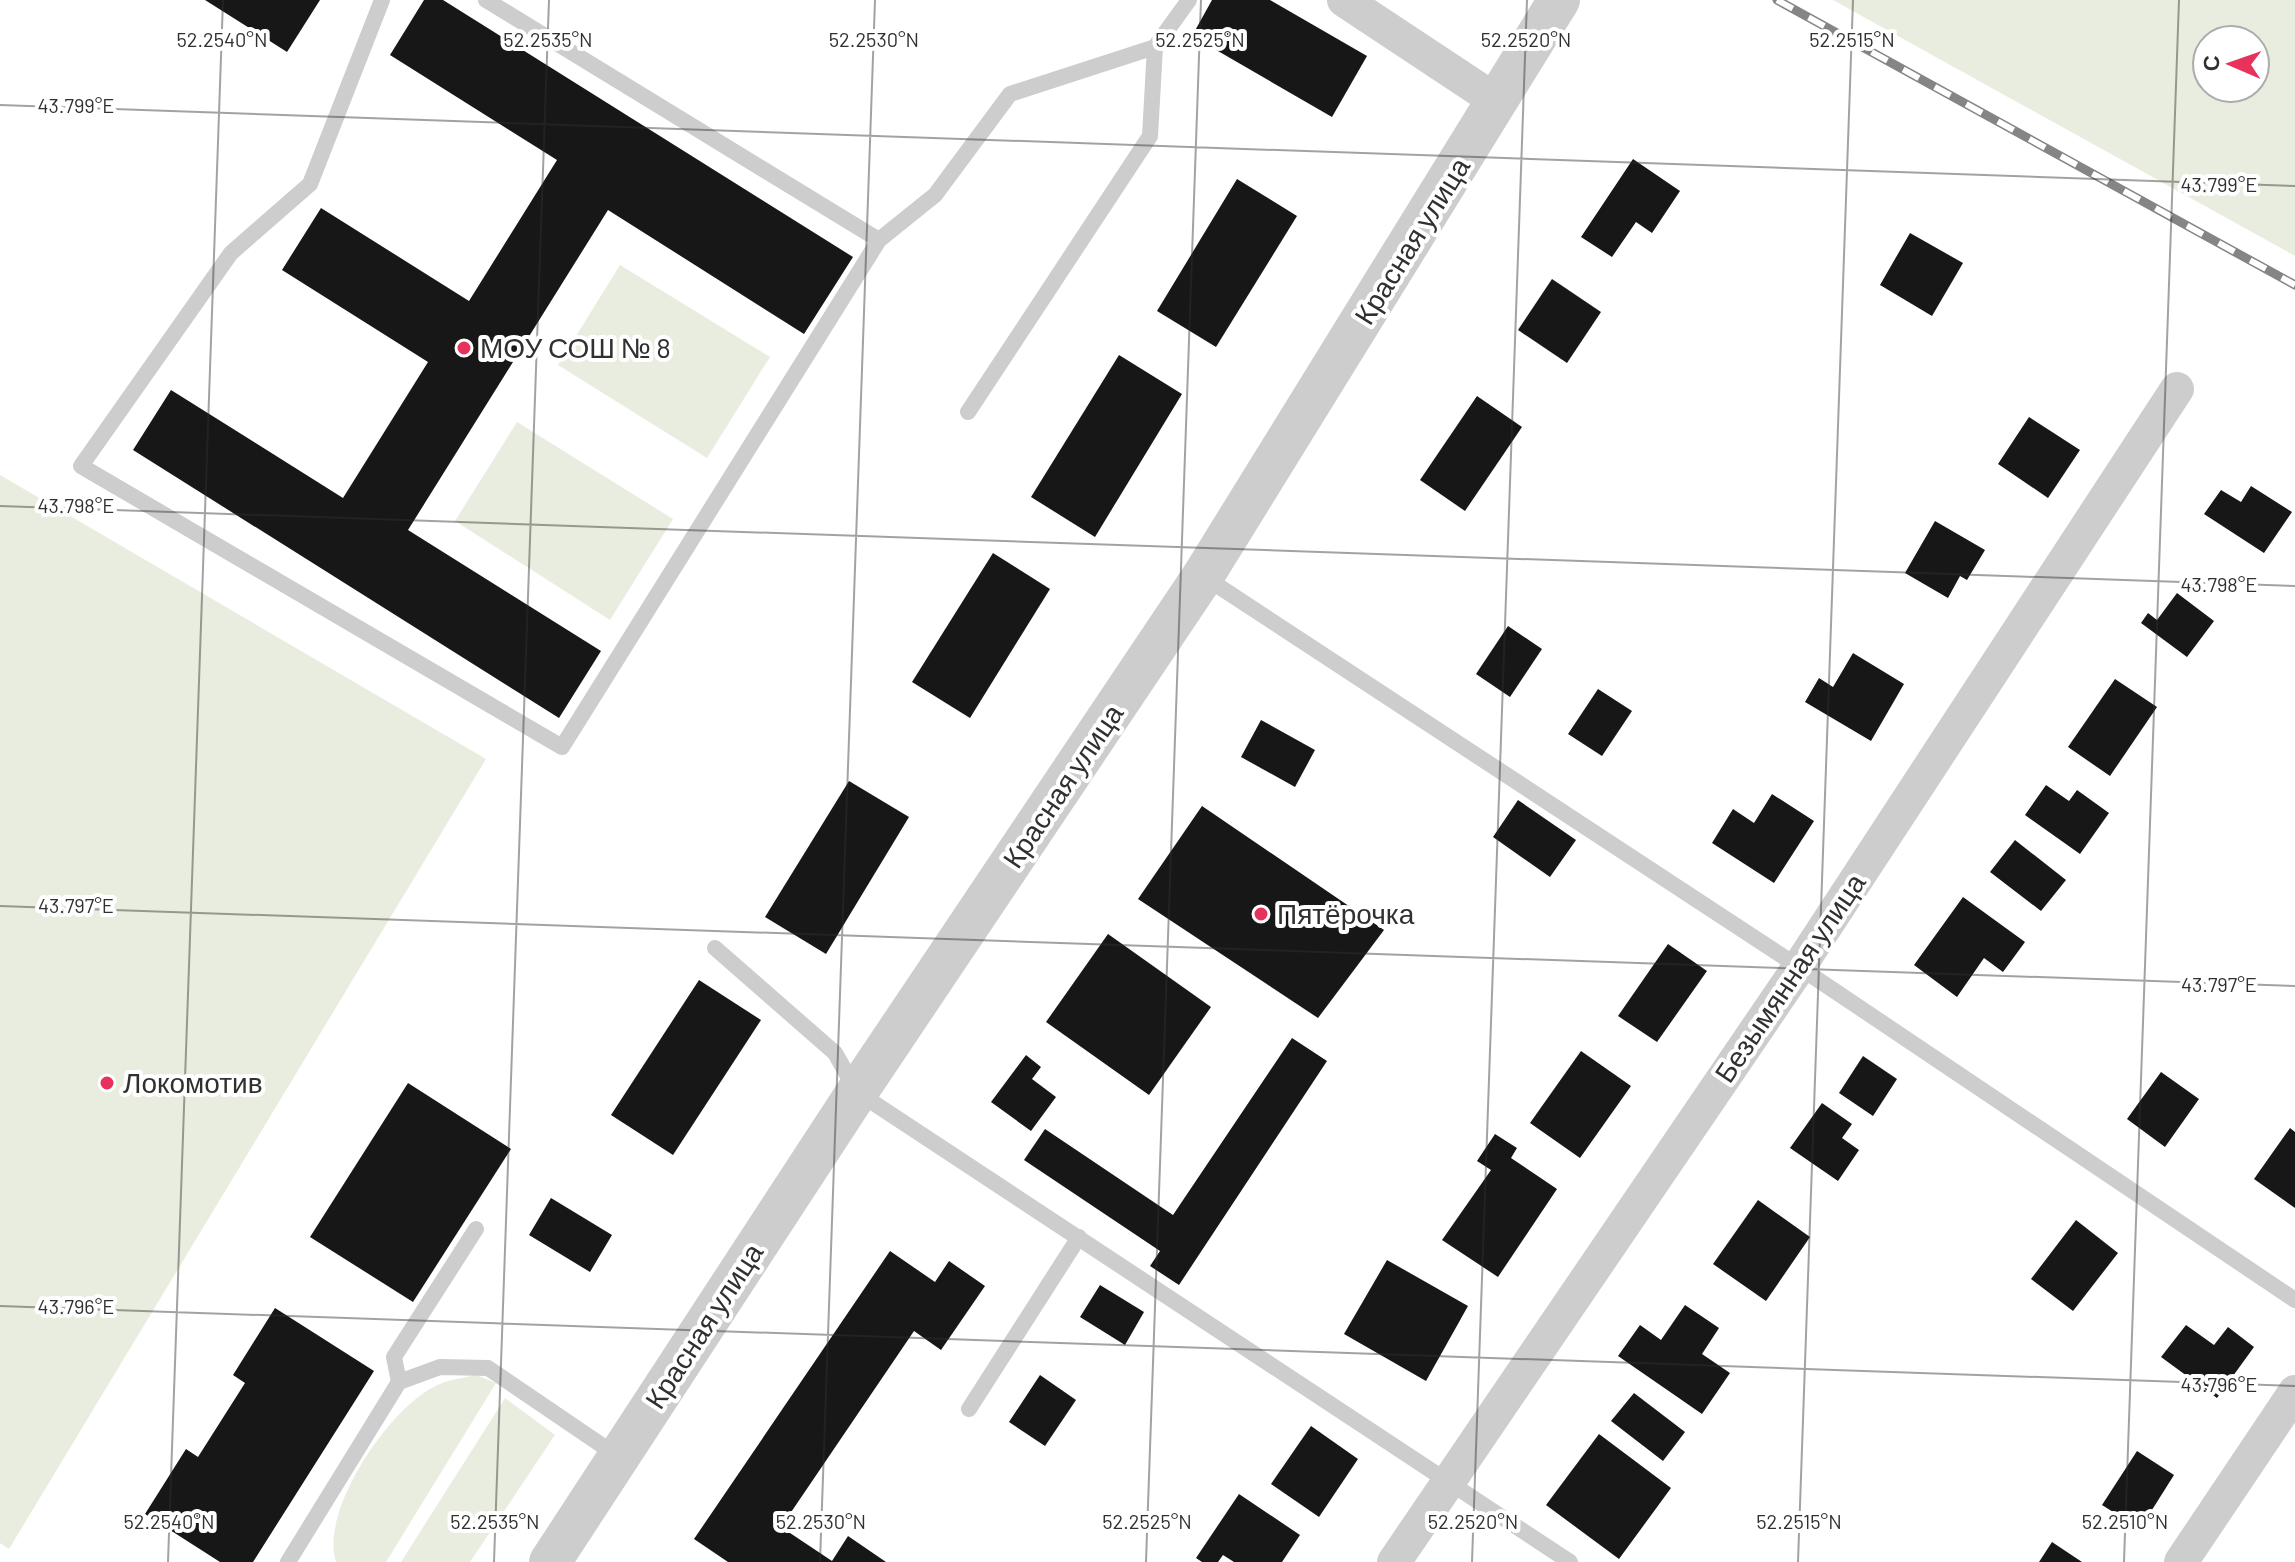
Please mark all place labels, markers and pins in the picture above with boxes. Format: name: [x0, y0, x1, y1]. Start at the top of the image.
place label: МОУ СОШ № 8: [480, 330, 671, 364]
marker: МОУ СОШ № 8: [455, 339, 473, 357]
place label: Пятёрочка: [1277, 896, 1415, 930]
marker: Пятёрочка: [1252, 905, 1270, 923]
place label: Локомотив: [123, 1065, 263, 1099]
marker: Локомотив: [98, 1074, 116, 1092]

